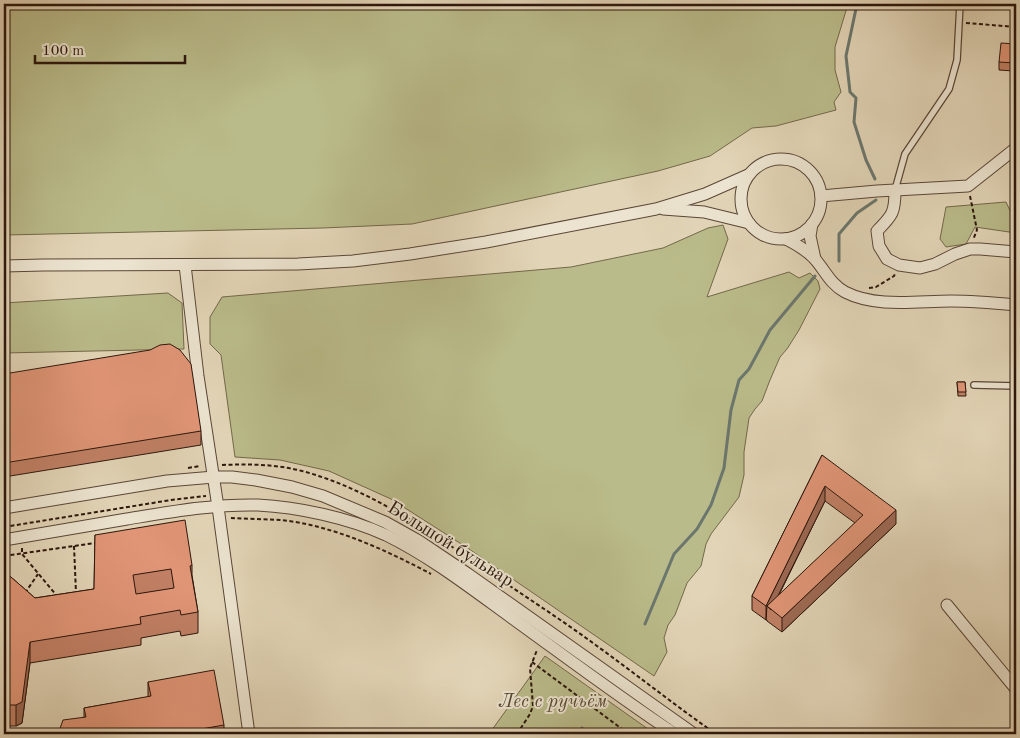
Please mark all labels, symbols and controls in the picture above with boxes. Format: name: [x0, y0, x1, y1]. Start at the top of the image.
scale bar: [35, 32, 185, 64]
text: 100 m: [42, 44, 84, 59]
street label: Большой бульвар: [383, 499, 517, 591]
park label: Лес с ручьём: [499, 693, 608, 712]

